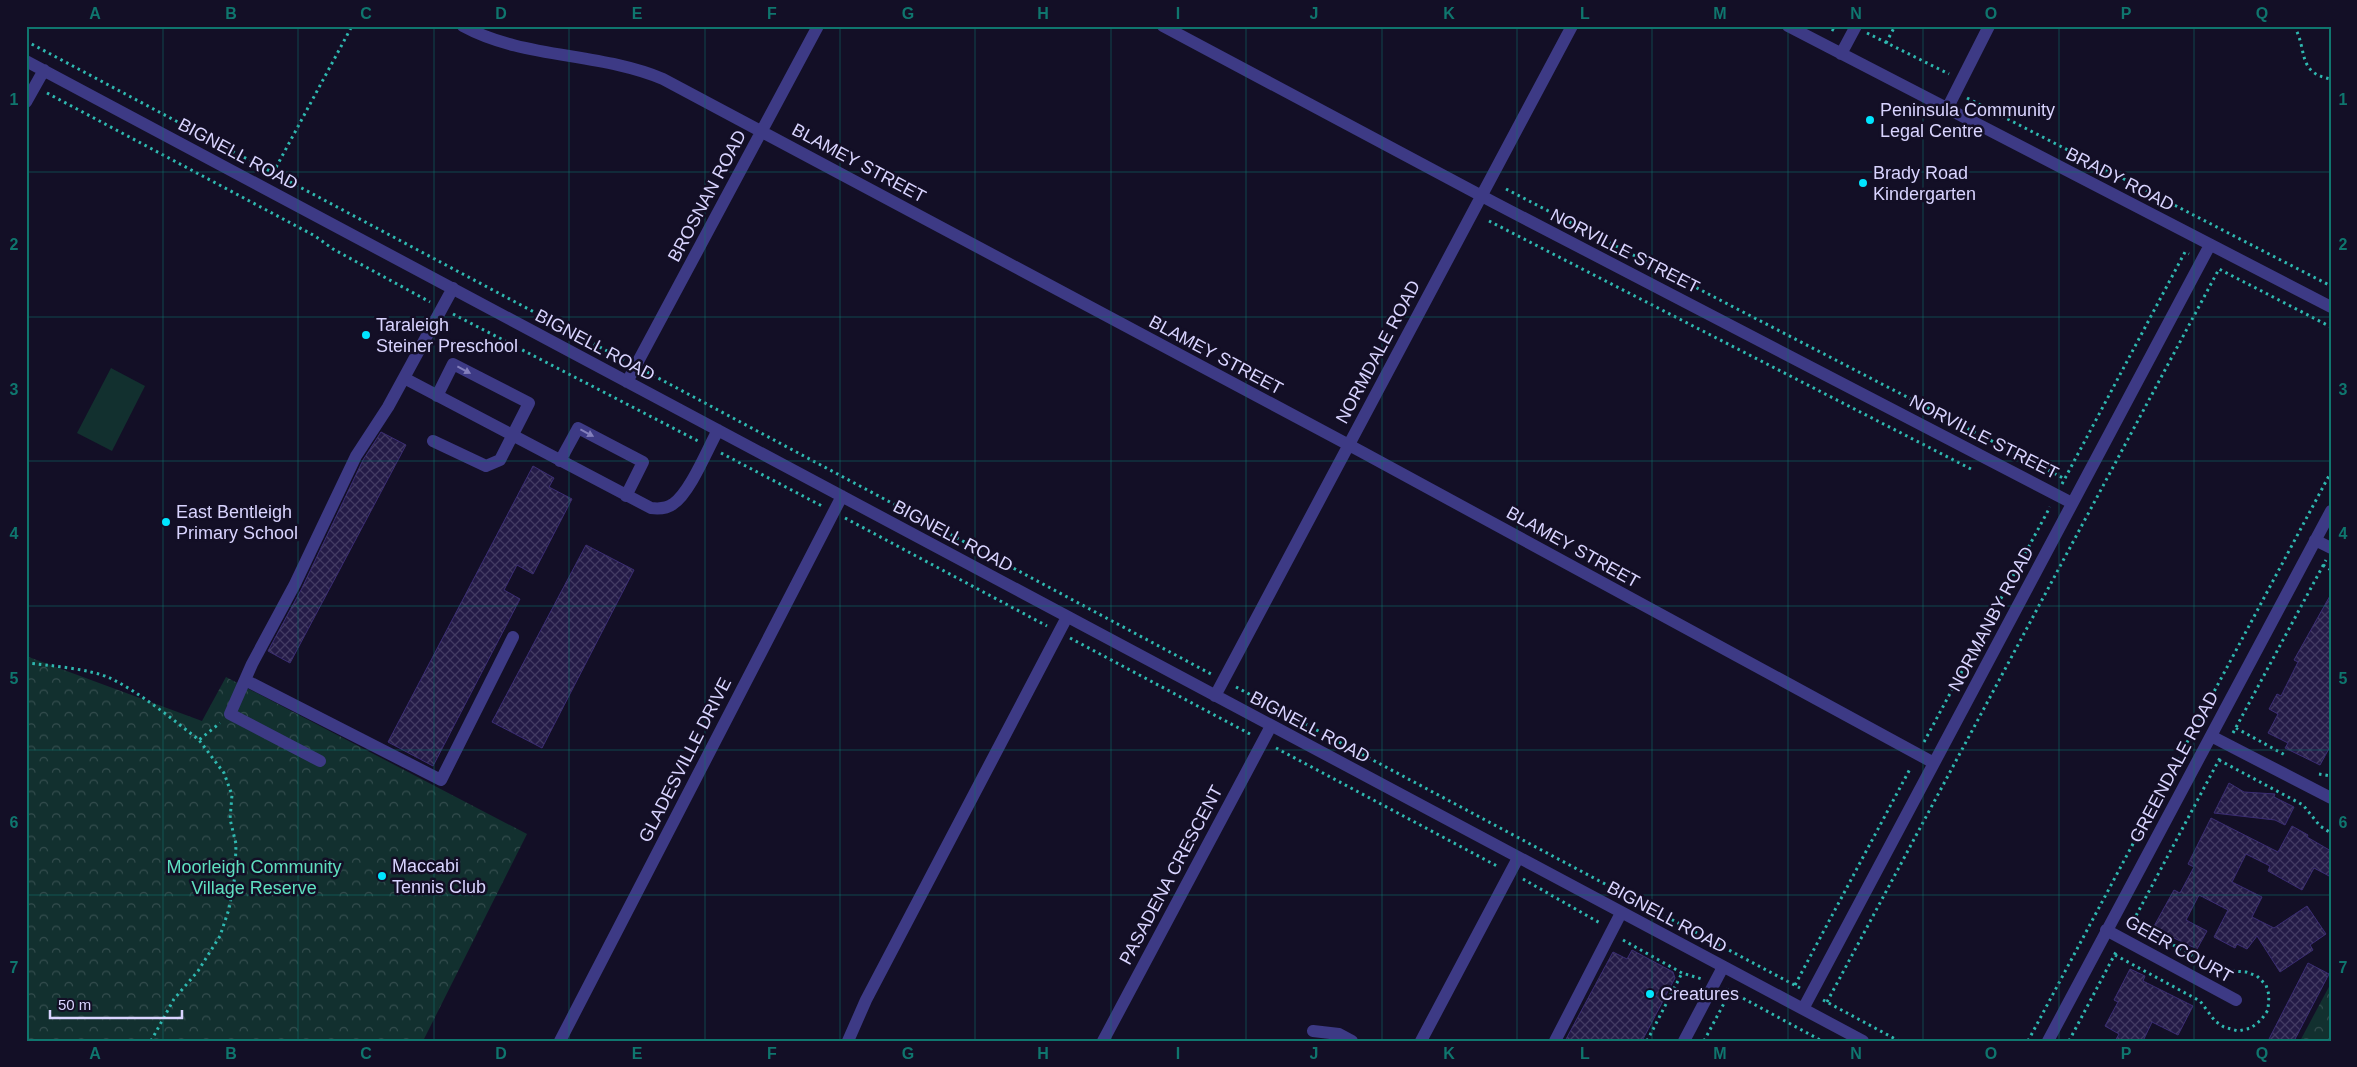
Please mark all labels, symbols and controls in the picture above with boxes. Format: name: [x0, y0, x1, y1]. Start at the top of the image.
text: A: [89, 5, 101, 22]
text: B: [225, 5, 237, 22]
text: C: [360, 5, 372, 22]
text: D: [495, 5, 507, 22]
text: E: [632, 5, 643, 22]
text: F: [767, 5, 777, 22]
text: G: [902, 5, 914, 22]
text: H: [1037, 5, 1049, 22]
text: I: [1176, 5, 1180, 22]
text: J: [1310, 5, 1318, 22]
text: K: [1443, 5, 1455, 22]
text: L: [1580, 5, 1590, 22]
text: M: [1713, 5, 1727, 22]
text: N: [1850, 5, 1862, 22]
text: O: [1985, 5, 1997, 22]
text: P: [2121, 5, 2132, 22]
text: Q: [2256, 5, 2268, 22]
text: 1: [10, 91, 19, 108]
text: 1: [2339, 91, 2348, 108]
place label: Peninsula Community Legal Centre: [1880, 100, 2055, 141]
street label: BIGNELL ROAD: [175, 114, 301, 194]
marker: Peninsula Community Legal Centre: [1864, 114, 1876, 126]
street label: BLAMEY STREET: [789, 119, 929, 207]
street label: BROSNAN ROAD: [664, 127, 750, 265]
street label: BRADY ROAD: [2063, 143, 2177, 215]
place label: Brady Road Kindergarten: [1873, 163, 1976, 204]
marker: Brady Road Kindergarten: [1857, 177, 1869, 189]
street label: NORVILLE STREET: [1547, 205, 1703, 297]
text: 2: [10, 236, 19, 253]
text: 2: [2339, 236, 2348, 253]
street label: NORMDALE ROAD: [1332, 277, 1424, 427]
street label: BIGNELL ROAD: [532, 305, 658, 385]
street label: BLAMEY STREET: [1146, 311, 1286, 399]
place label: Taraleigh Steiner Preschool: [376, 315, 518, 356]
marker: Taraleigh Steiner Preschool: [360, 329, 372, 341]
one-way arrow: [457, 366, 472, 374]
text: 3: [10, 381, 19, 398]
text: 3: [2339, 381, 2348, 398]
street label: NORVILLE STREET: [1906, 391, 2062, 483]
one-way arrow: [580, 429, 595, 437]
street label: BIGNELL ROAD: [890, 496, 1016, 576]
place label: East Bentleigh Primary School: [176, 502, 298, 543]
street label: BLAMEY STREET: [1503, 502, 1643, 592]
marker: East Bentleigh Primary School: [160, 516, 172, 528]
text: 4: [10, 525, 19, 542]
text: 4: [2339, 525, 2348, 542]
street label: NORMANBY ROAD: [1944, 543, 2038, 695]
text: 5: [10, 670, 19, 687]
text: 5: [2339, 670, 2348, 687]
street label: GLADESVILLE DRIVE: [635, 674, 735, 846]
street label: BIGNELL ROAD: [1247, 687, 1373, 767]
street label: GREENDALE ROAD: [2126, 688, 2222, 846]
street label: PASADENA CRESCENT: [1115, 782, 1227, 968]
text: 6: [10, 814, 19, 831]
text: 6: [2339, 814, 2348, 831]
place label: Maccabi Tennis Club: [392, 856, 486, 897]
park label: Moorleigh Community Village Reserve: [166, 857, 342, 898]
marker: Maccabi Tennis Club: [376, 870, 388, 882]
street label: BIGNELL ROAD: [1604, 877, 1730, 957]
street label: GEER COURT: [2122, 911, 2236, 987]
text: 7: [10, 959, 19, 976]
text: 7: [2339, 959, 2348, 976]
place label: Creatures: [1660, 984, 1739, 1004]
scale bar: [50, 987, 182, 1019]
marker: Creatures: [1644, 988, 1656, 1000]
text: 50 m: [58, 996, 91, 1013]
text: A: [89, 1045, 101, 1062]
text: B: [225, 1045, 237, 1062]
text: C: [360, 1045, 372, 1062]
text: D: [495, 1045, 507, 1062]
text: E: [632, 1045, 643, 1062]
text: F: [767, 1045, 777, 1062]
text: G: [902, 1045, 914, 1062]
text: H: [1037, 1045, 1049, 1062]
text: I: [1176, 1045, 1180, 1062]
text: J: [1310, 1045, 1318, 1062]
text: K: [1443, 1045, 1455, 1062]
text: L: [1580, 1045, 1590, 1062]
text: M: [1713, 1045, 1727, 1062]
text: N: [1850, 1045, 1862, 1062]
text: O: [1985, 1045, 1997, 1062]
text: P: [2121, 1045, 2132, 1062]
text: Q: [2256, 1045, 2268, 1062]

